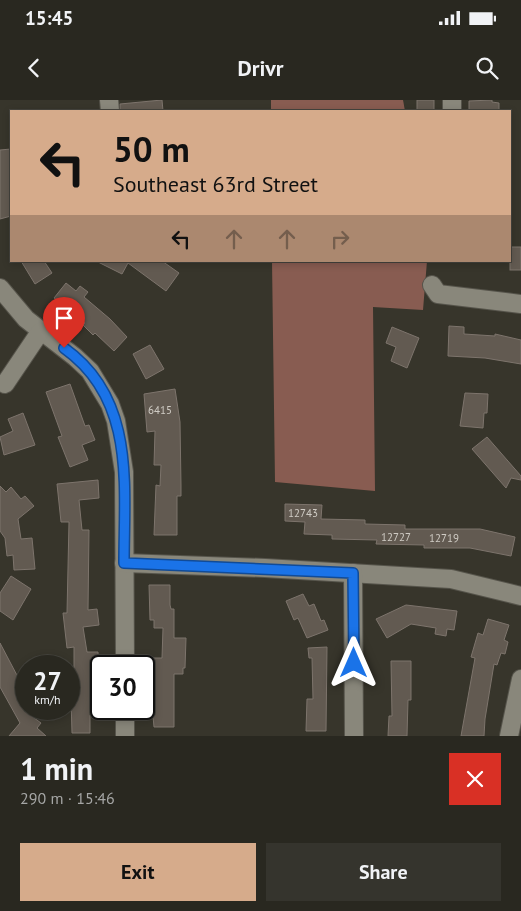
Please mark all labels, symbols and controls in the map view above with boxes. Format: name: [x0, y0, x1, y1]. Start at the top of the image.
text: 15:45: [25, 6, 73, 30]
icon: back: [20, 54, 48, 82]
text: Drivr: [237, 54, 284, 82]
icon: search: [473, 54, 501, 82]
text: 50 m: [113, 126, 190, 172]
icon: left: [30, 130, 95, 195]
text: Southeast 63rd Street: [113, 170, 318, 198]
icon: left: [167, 225, 195, 253]
icon: ahead: [220, 225, 248, 253]
icon: ahead: [273, 225, 301, 253]
icon: right: [326, 225, 354, 253]
pin: [43, 297, 85, 348]
icon: arrive: [50, 304, 78, 332]
house number: 6415: [148, 403, 172, 417]
house number: 12743: [288, 506, 318, 520]
house number: 12727: [381, 530, 411, 544]
house number: 12719: [429, 531, 459, 545]
position arrow: [327, 636, 379, 688]
speed limit sign: 30: [90, 655, 155, 720]
text: 27: [33, 665, 62, 697]
text: km/h: [34, 692, 61, 707]
text: 1 min: [20, 749, 93, 788]
button: close: [449, 753, 501, 805]
text: 290 m · 15:46: [20, 788, 115, 808]
button: Exit: [20, 843, 256, 901]
button: Share: [266, 843, 501, 901]

